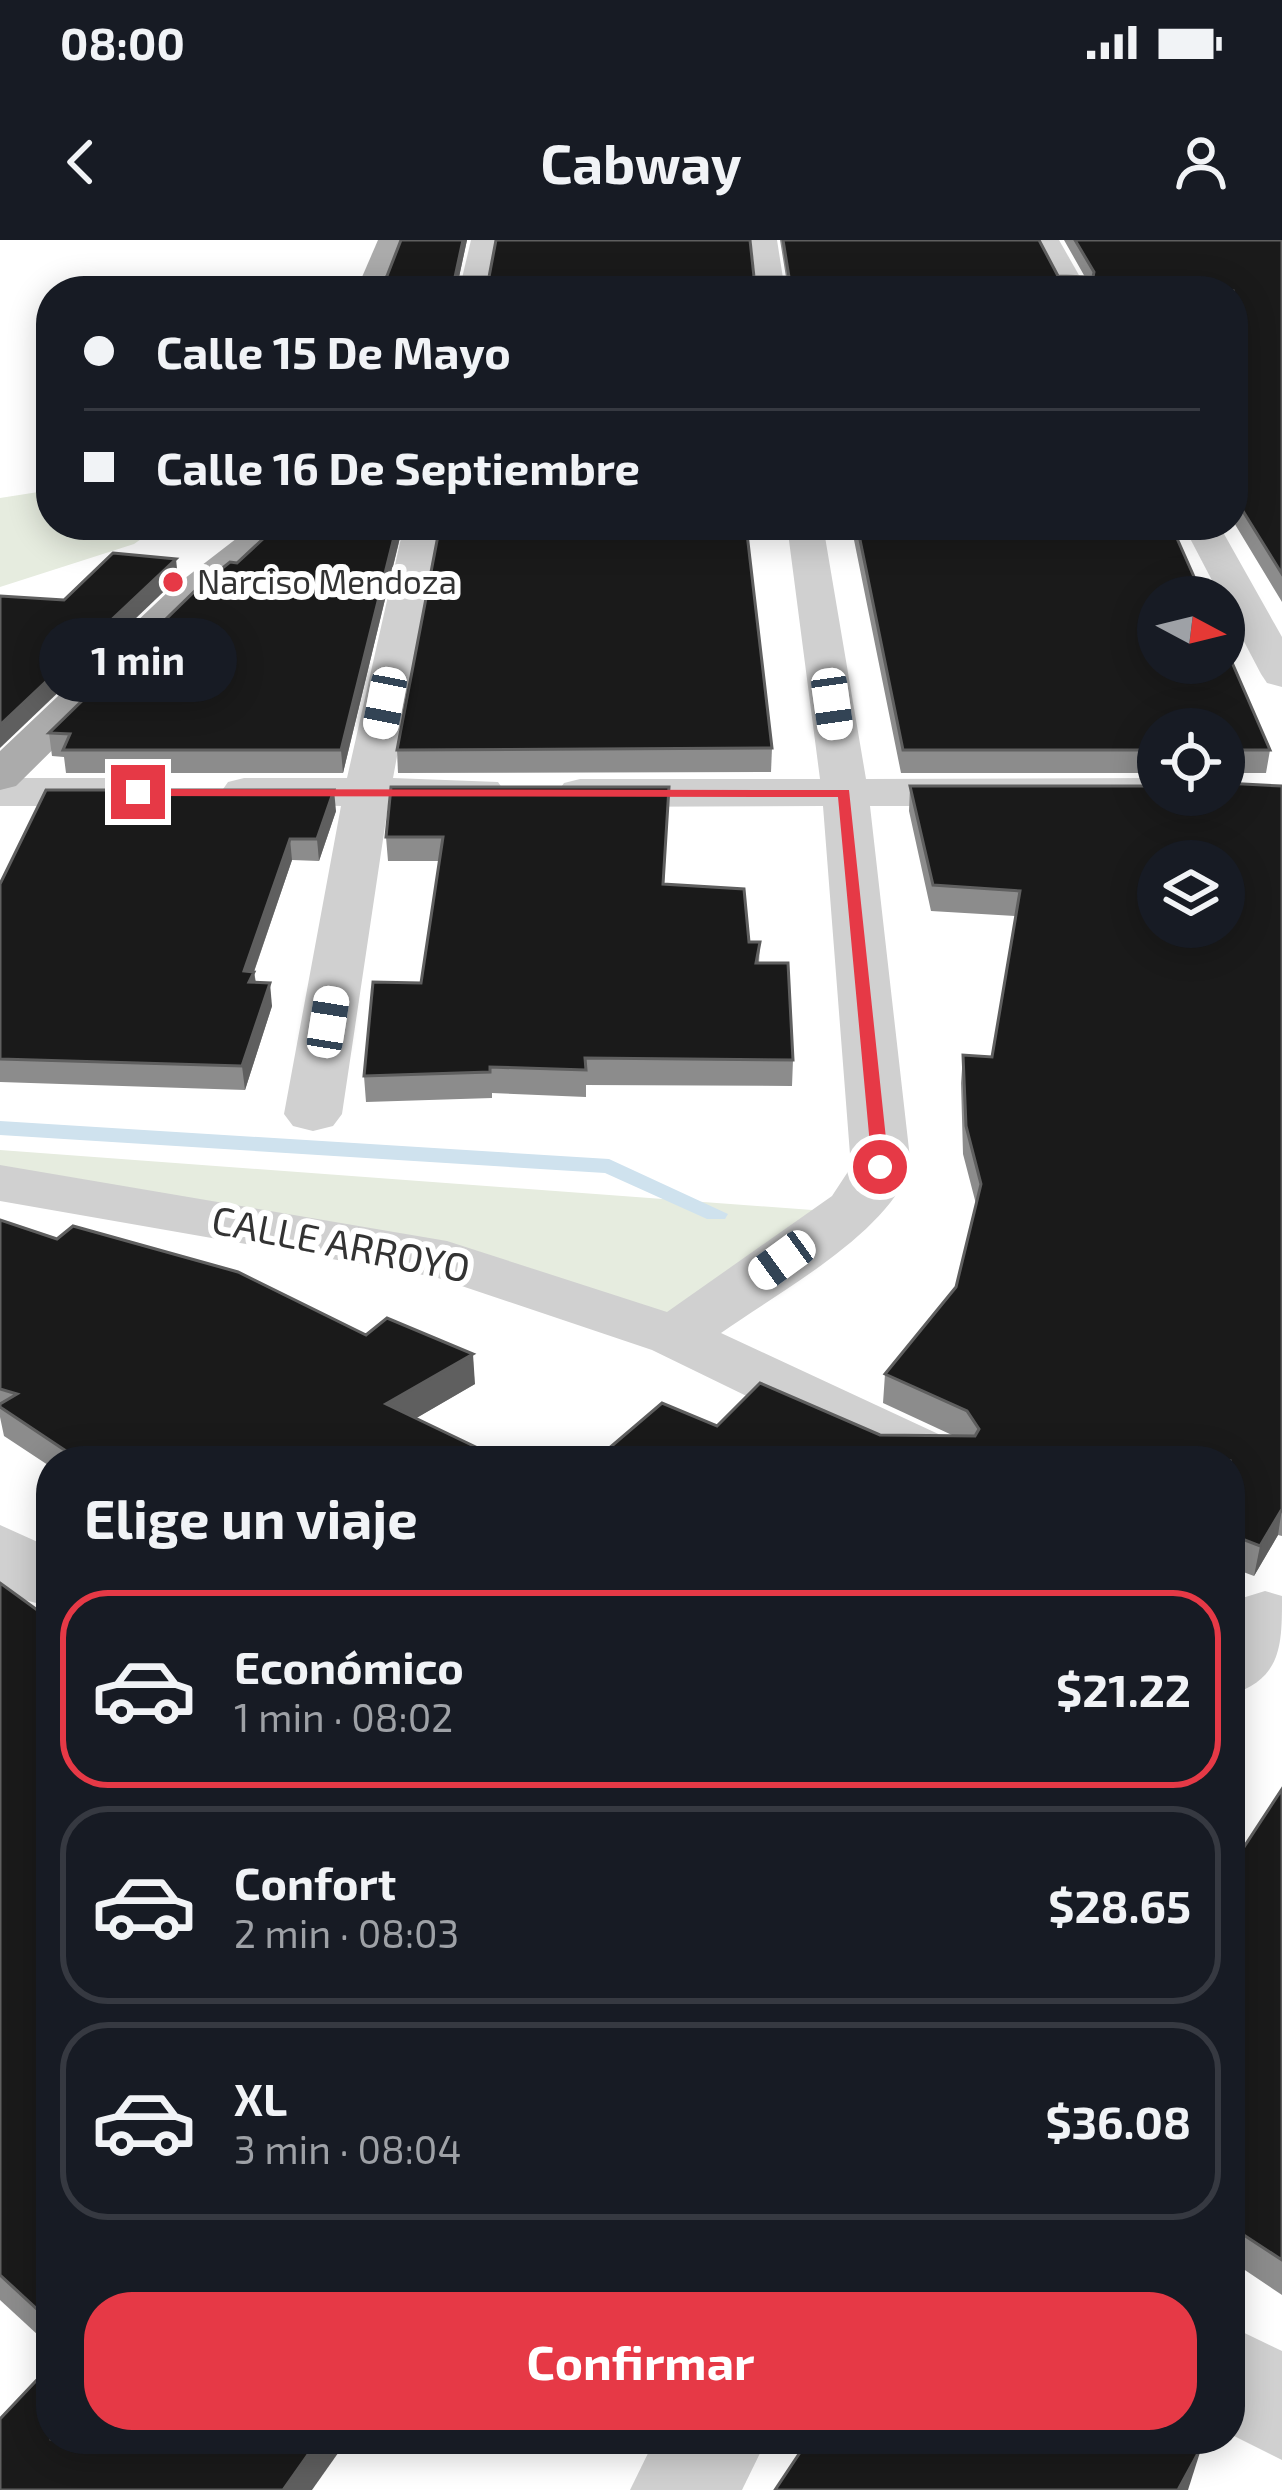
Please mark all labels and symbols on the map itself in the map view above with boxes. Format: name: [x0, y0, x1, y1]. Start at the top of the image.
place label: Narciso Mendoza: [197, 561, 457, 601]
marker: Narciso Mendoza: [160, 569, 186, 595]
north arrow: [1137, 576, 1245, 684]
callout: 1 min: [39, 618, 237, 702]
car: [360, 664, 410, 742]
car: [809, 666, 855, 742]
route end: [111, 765, 165, 819]
car: [305, 984, 351, 1060]
route start: [853, 1140, 907, 1194]
street label: CALLE ARROYO: [208, 1194, 474, 1291]
car: [742, 1224, 822, 1296]

